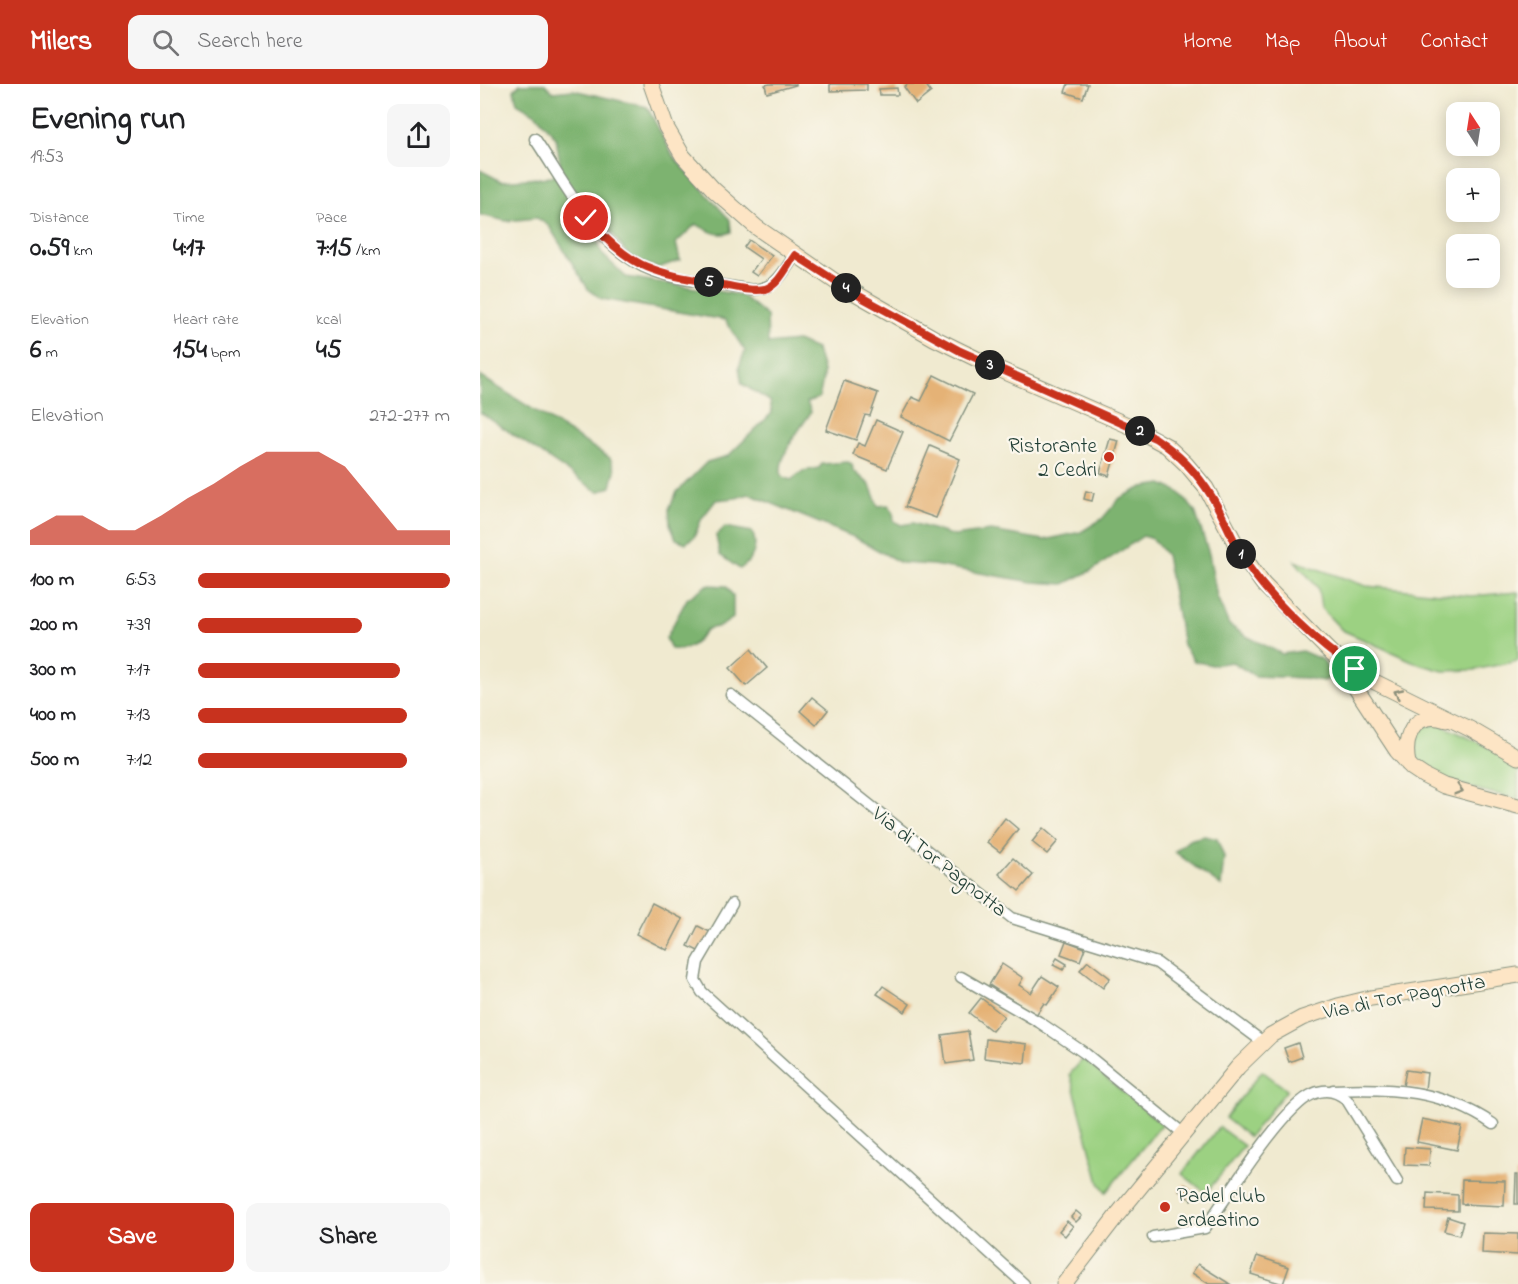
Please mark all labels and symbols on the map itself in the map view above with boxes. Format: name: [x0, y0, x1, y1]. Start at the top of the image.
north arrow: [1446, 102, 1500, 156]
pin: [560, 192, 611, 243]
pin: 5: [694, 267, 724, 297]
pin: 4: [831, 273, 861, 303]
pin: 3: [975, 350, 1005, 380]
pin: 2: [1125, 416, 1155, 446]
place label: Ristorante 2 Cedri: [1008, 432, 1098, 486]
marker: Ristorante 2 Cedri: [1102, 450, 1116, 464]
pin: 1: [1226, 539, 1256, 569]
pin: [1329, 643, 1380, 694]
one-way arrow: [1394, 689, 1405, 701]
one-way arrow: [1453, 783, 1464, 795]
street label: Via di Tor Pagnotta: [863, 800, 1013, 927]
street label: Via di Tor Pagnotta: [1320, 968, 1488, 1031]
place label: Padel club ardeatino: [1177, 1182, 1265, 1236]
marker: Padel club ardeatino: [1158, 1200, 1172, 1214]

